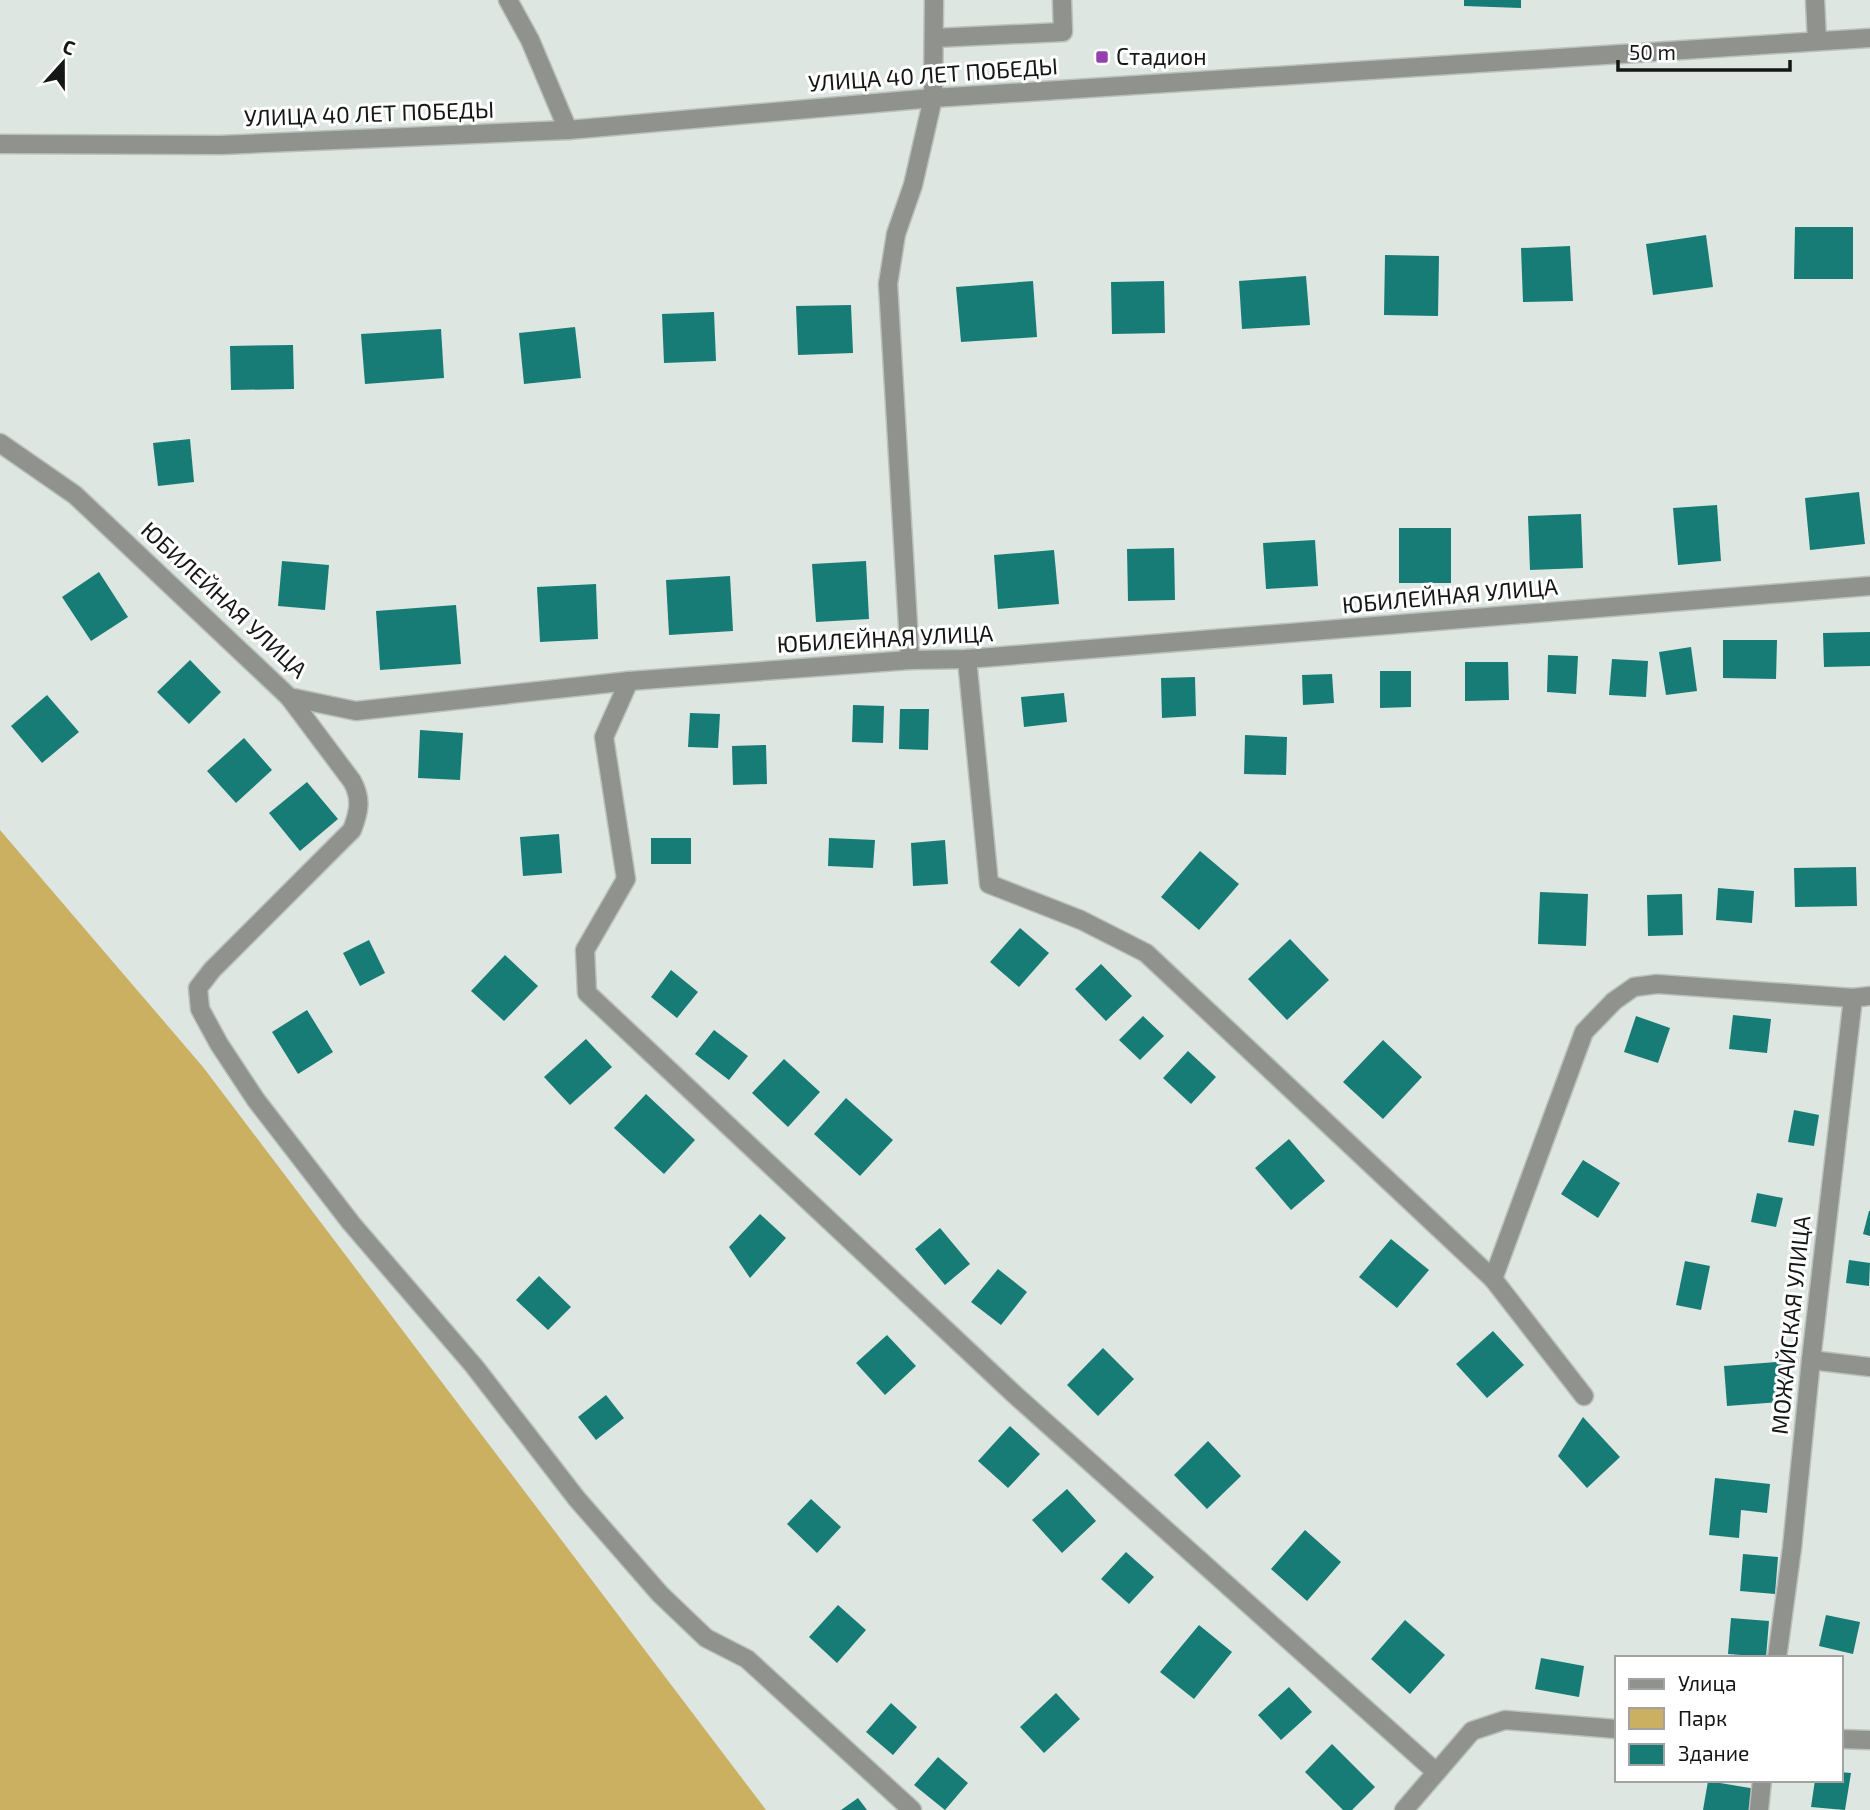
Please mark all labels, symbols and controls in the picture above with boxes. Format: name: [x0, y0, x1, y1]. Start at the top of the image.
north arrow: [28, 28, 98, 98]
scale bar: [1618, 28, 1790, 72]
text: С: [60, 34, 79, 59]
text: 50 m: [1629, 39, 1676, 64]
place label: Стадион: [1116, 42, 1207, 70]
marker: Стадион: [1094, 49, 1110, 65]
street label: УЛИЦА 40 ЛЕТ ПОБЕДЫ: [807, 51, 1059, 97]
street label: УЛИЦА 40 ЛЕТ ПОБЕДЫ: [243, 95, 495, 131]
street label: ЮБИЛЕЙНАЯ УЛИЦА: [136, 515, 314, 684]
street label: ЮБИЛЕЙНАЯ УЛИЦА: [1341, 572, 1560, 618]
street label: ЮБИЛЕЙНАЯ УЛИЦА: [776, 618, 995, 658]
street label: МОЖАЙСКАЯ УЛИЦА: [1765, 1213, 1815, 1436]
legend: [1615, 1656, 1842, 1782]
text: Улица: [1678, 1670, 1737, 1695]
text: Парк: [1678, 1705, 1727, 1730]
text: Здание: [1678, 1740, 1749, 1765]

